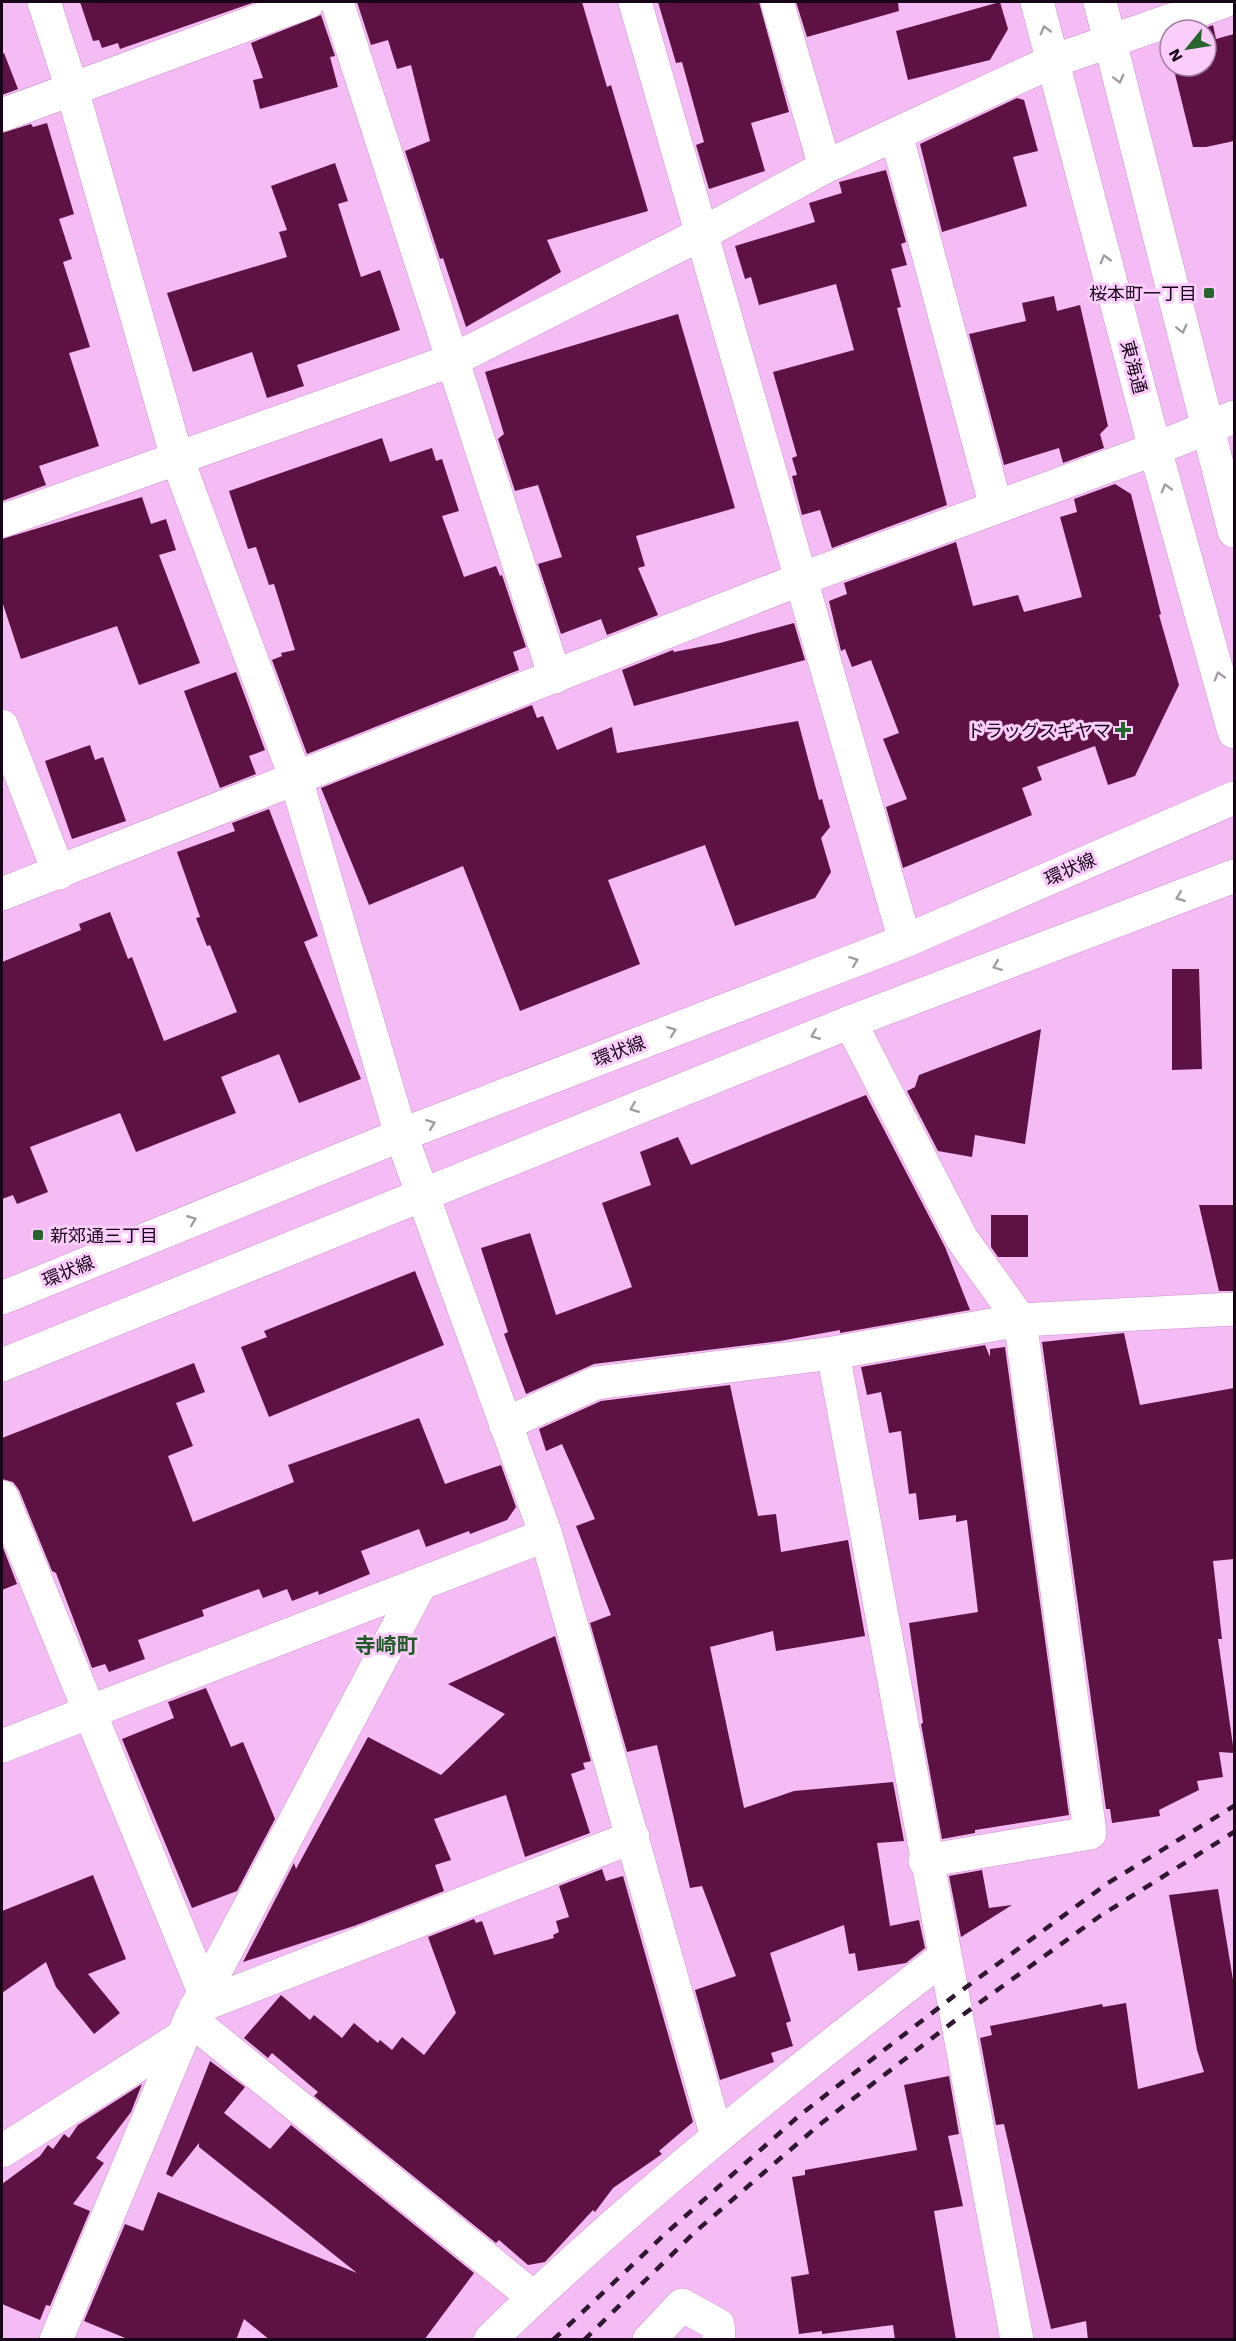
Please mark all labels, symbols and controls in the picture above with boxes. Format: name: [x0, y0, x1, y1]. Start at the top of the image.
north arrow: [1158, 18, 1218, 78]
one-way arrow: [1039, 25, 1052, 35]
text: N: [1164, 45, 1187, 65]
one-way arrow: [1112, 73, 1125, 83]
one-way arrow: [1100, 254, 1113, 264]
place label: 桜本町一丁目: [1089, 283, 1197, 304]
marker: 桜本町一丁目: [1202, 286, 1216, 300]
one-way arrow: [1174, 324, 1187, 334]
street label: 東海通: [1117, 338, 1151, 396]
one-way arrow: [1161, 483, 1174, 493]
one-way arrow: [1214, 671, 1226, 682]
place label: ドラッグスギヤマ: [967, 720, 1111, 741]
marker: ドラッグスギヤマ: [1116, 723, 1130, 737]
street label: 環状線: [1041, 848, 1099, 890]
one-way arrow: [1175, 889, 1186, 902]
one-way arrow: [848, 956, 859, 968]
one-way arrow: [993, 958, 1003, 971]
one-way arrow: [666, 1026, 677, 1038]
one-way arrow: [811, 1028, 822, 1040]
street label: 環状線: [590, 1032, 648, 1070]
one-way arrow: [629, 1100, 640, 1113]
one-way arrow: [425, 1118, 436, 1131]
one-way arrow: [186, 1215, 197, 1227]
place label: 新郊通三丁目: [50, 1225, 158, 1246]
marker: 新郊通三丁目: [31, 1228, 45, 1242]
street label: 環状線: [39, 1251, 97, 1291]
district label: 寺崎町: [355, 1633, 418, 1658]

